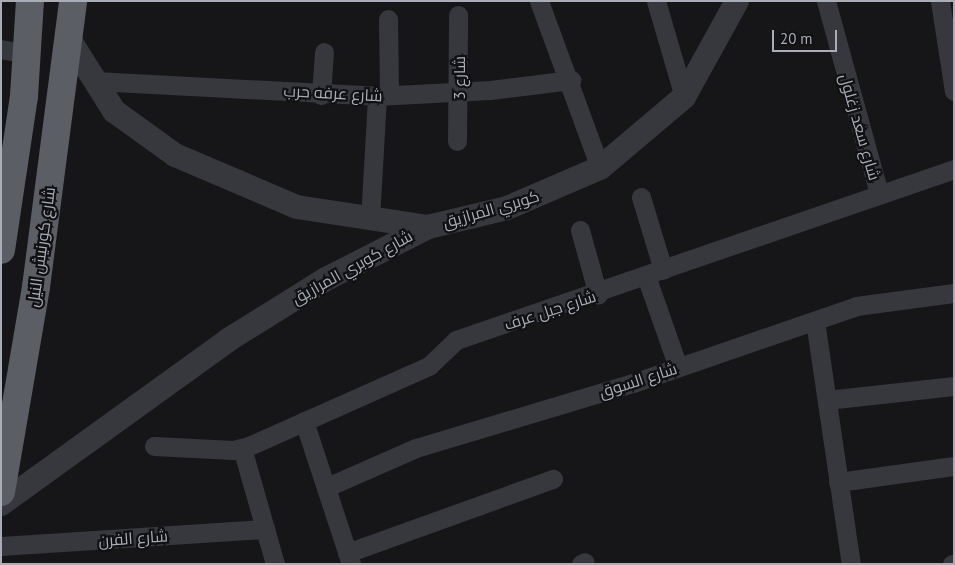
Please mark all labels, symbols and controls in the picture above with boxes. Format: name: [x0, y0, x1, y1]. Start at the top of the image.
scale bar: [775, 20, 840, 52]
text: 20 m: [780, 29, 813, 48]
street label: شارع 3: [449, 56, 469, 100]
street label: شارع سعد زغلول: [836, 71, 884, 183]
street label: شارع عرفه حرب: [283, 81, 383, 105]
street label: شارع كورنيش النيل: [23, 186, 59, 308]
street label: كوبري المرازيق: [440, 186, 542, 232]
street label: شارع كوبري المرازيق: [288, 226, 416, 308]
street label: شارع جبل عرف: [502, 286, 598, 334]
street label: شارع السوق: [597, 358, 679, 402]
street label: شارع الفرن: [98, 526, 168, 550]

